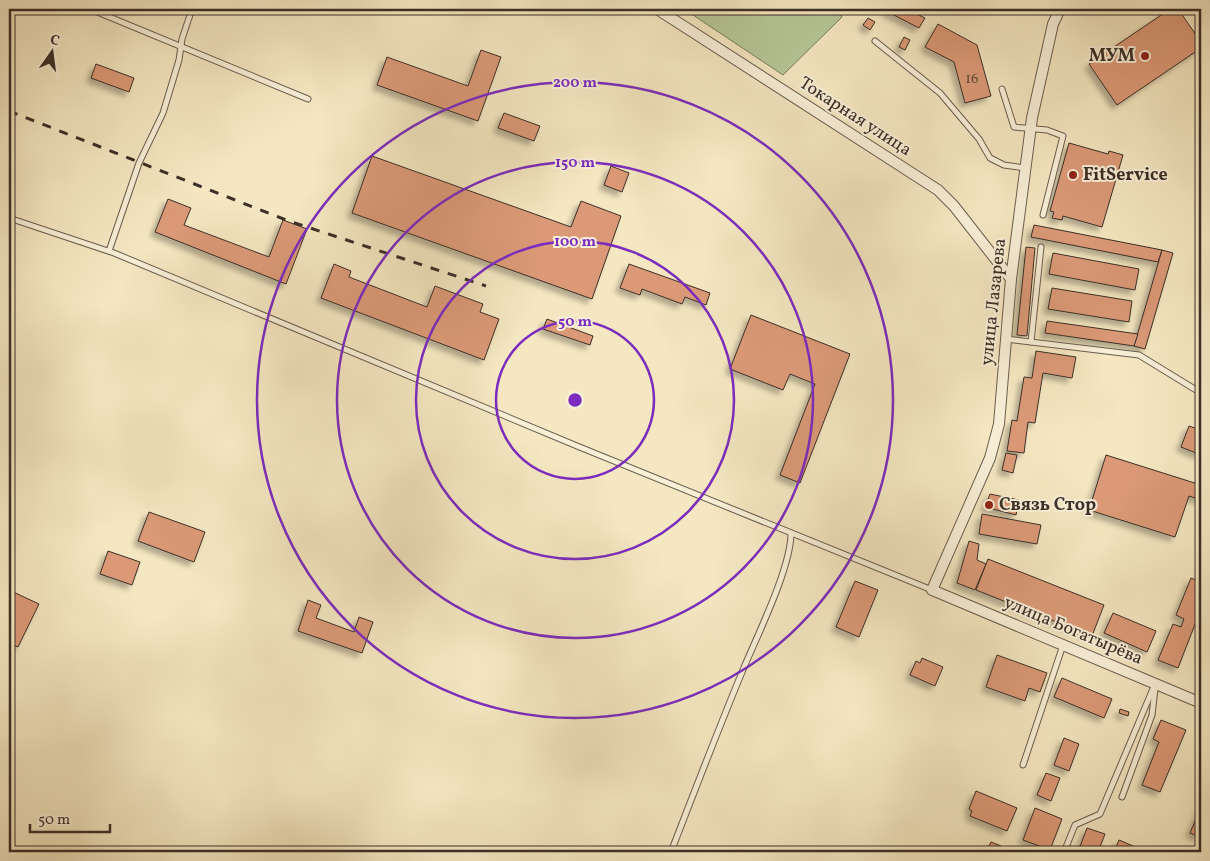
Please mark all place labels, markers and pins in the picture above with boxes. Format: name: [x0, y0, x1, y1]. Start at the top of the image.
place label: МУМ: [1089, 44, 1135, 69]
marker: МУМ: [1139, 50, 1151, 62]
place label: FitService: [1083, 163, 1168, 188]
marker: FitService: [1067, 169, 1079, 181]
centre of rings: [566, 391, 584, 409]
place label: Связь Стор: [999, 493, 1096, 518]
marker: Связь Стор: [983, 499, 995, 511]

